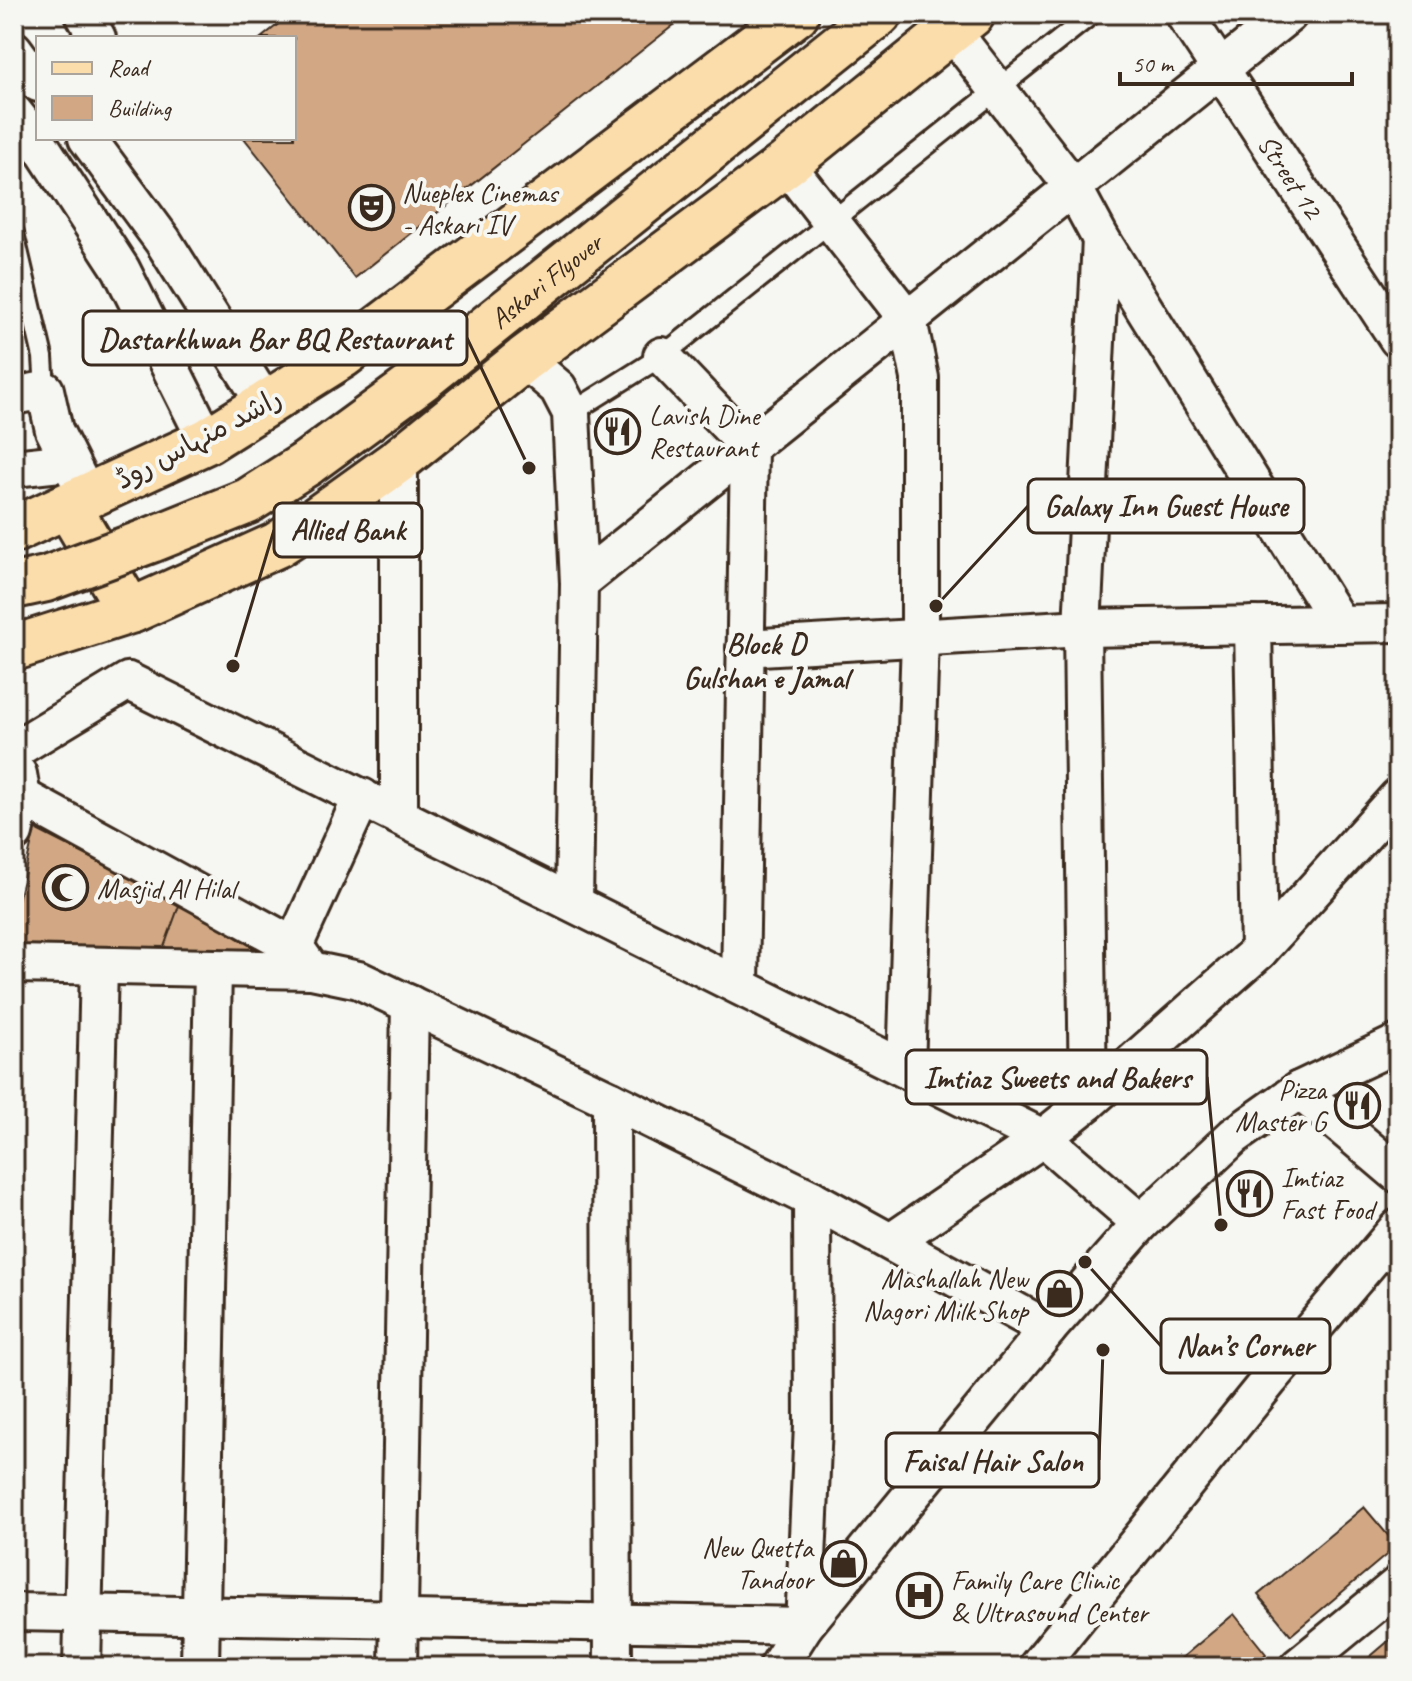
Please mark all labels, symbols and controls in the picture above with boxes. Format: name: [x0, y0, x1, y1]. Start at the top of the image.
legend: [36, 36, 296, 140]
scale bar: [1120, 36, 1352, 86]
text: 50 m: [1132, 49, 1175, 79]
text: Road: [108, 53, 152, 83]
text: Building: [108, 93, 173, 123]
street label: Street 12: [1250, 128, 1332, 227]
place label: Nueplex Cinemas - Askari IV: [402, 175, 560, 242]
theatre icon: Nueplex Cinemas - Askari IV: [347, 184, 395, 232]
street label: Askari Flyover: [483, 223, 611, 336]
callout: Dastarkhwan Bar BQ Restaurant: [83, 311, 467, 365]
text: Dastarkhwan Bar BQ Restaurant: [99, 320, 454, 358]
street label: راشد منہاس روڈ: [109, 380, 287, 497]
place label: Lavish Dine Restaurant: [649, 398, 761, 465]
restaurant icon: Lavish Dine Restaurant: [594, 407, 642, 455]
callout: Galaxy Inn Guest House: [1028, 479, 1304, 533]
text: Galaxy Inn Guest House: [1044, 487, 1290, 525]
callout: Allied Bank: [274, 503, 422, 557]
text: Allied Bank: [291, 511, 408, 549]
district label: Block D Gulshan e Jamal: [683, 625, 854, 697]
mosque icon: Masjid Al Hilal: [42, 864, 90, 912]
place label: Masjid Al Hilal: [97, 871, 240, 906]
callout: Imtiaz Sweets and Bakers: [906, 1050, 1207, 1104]
text: Imtiaz Sweets and Bakers: [923, 1059, 1194, 1097]
place label: Pizza Master G: [1235, 1072, 1329, 1139]
restaurant icon: Pizza Master G: [1333, 1081, 1381, 1129]
place label: Imtiaz Fast Food: [1281, 1160, 1378, 1227]
restaurant icon: Imtiaz Fast Food: [1226, 1169, 1274, 1217]
place label: Mashallah New Nagori Milk Shop: [863, 1261, 1031, 1328]
shop icon: Mashallah New Nagori Milk Shop: [1035, 1270, 1083, 1318]
callout: Nan’s Corner: [1161, 1319, 1330, 1373]
text: Nan’s Corner: [1176, 1327, 1317, 1365]
callout: Faisal Hair Salon: [886, 1433, 1099, 1487]
text: Faisal Hair Salon: [903, 1442, 1084, 1480]
place label: New Quetta Tandoor: [702, 1530, 815, 1597]
shop icon: New Quetta Tandoor: [820, 1539, 868, 1587]
place label: Family Care Clinic & Ultrasound Center: [951, 1563, 1150, 1630]
hospital icon: Family Care Clinic & Ultrasound Center: [896, 1572, 944, 1620]

